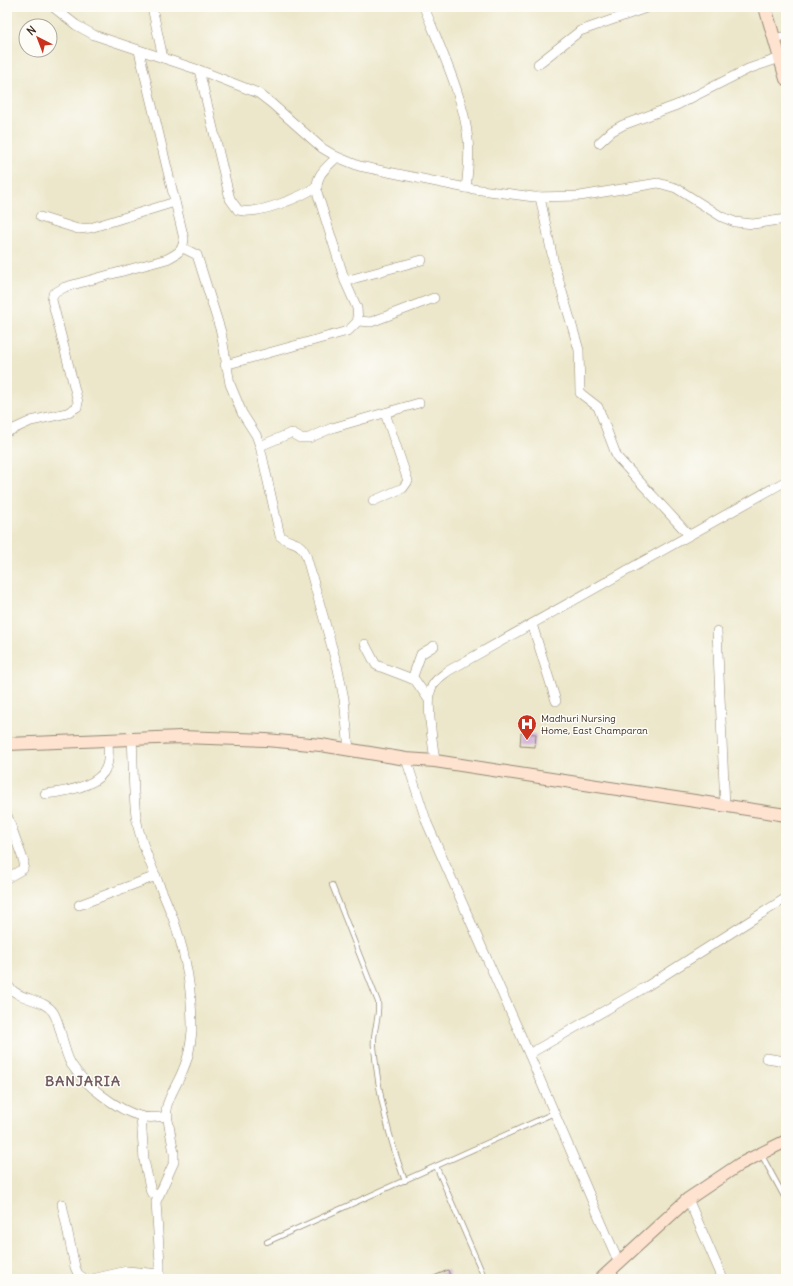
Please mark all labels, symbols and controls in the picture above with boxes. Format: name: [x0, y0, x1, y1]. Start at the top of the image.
north arrow: [18, 18, 58, 58]
text: N: [24, 23, 39, 38]
place label: Madhuri Nursing Home, East Champaran: [541, 712, 648, 737]
hospital icon: Madhuri Nursing Home, East Champaran: [516, 713, 538, 741]
district label: BANJARIA: [45, 1072, 121, 1090]

